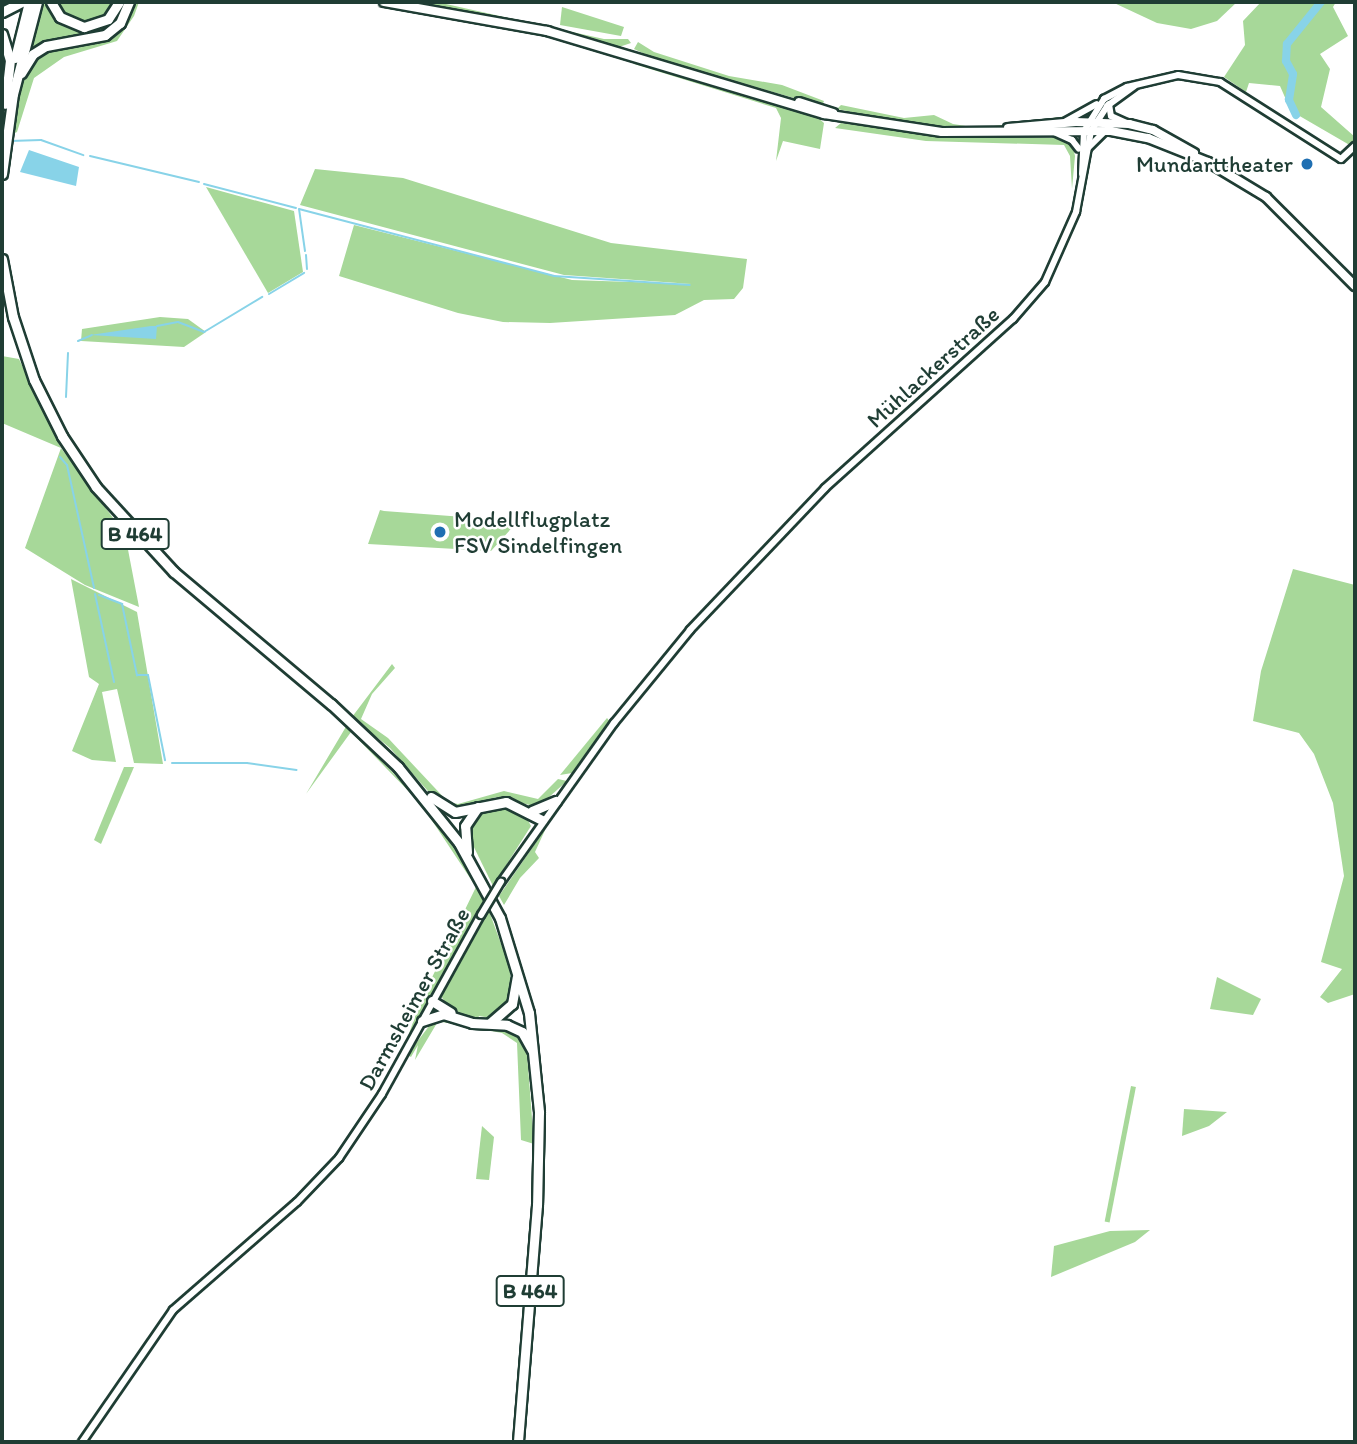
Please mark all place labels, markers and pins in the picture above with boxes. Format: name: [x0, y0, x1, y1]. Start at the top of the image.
place label: Mundarttheater: [1136, 150, 1293, 178]
marker: Mundarttheater: [1299, 156, 1315, 172]
place label: Modellflugplatz FSV Sindelfingen: [454, 505, 622, 559]
marker: Modellflugplatz FSV Sindelfingen: [432, 524, 448, 540]

